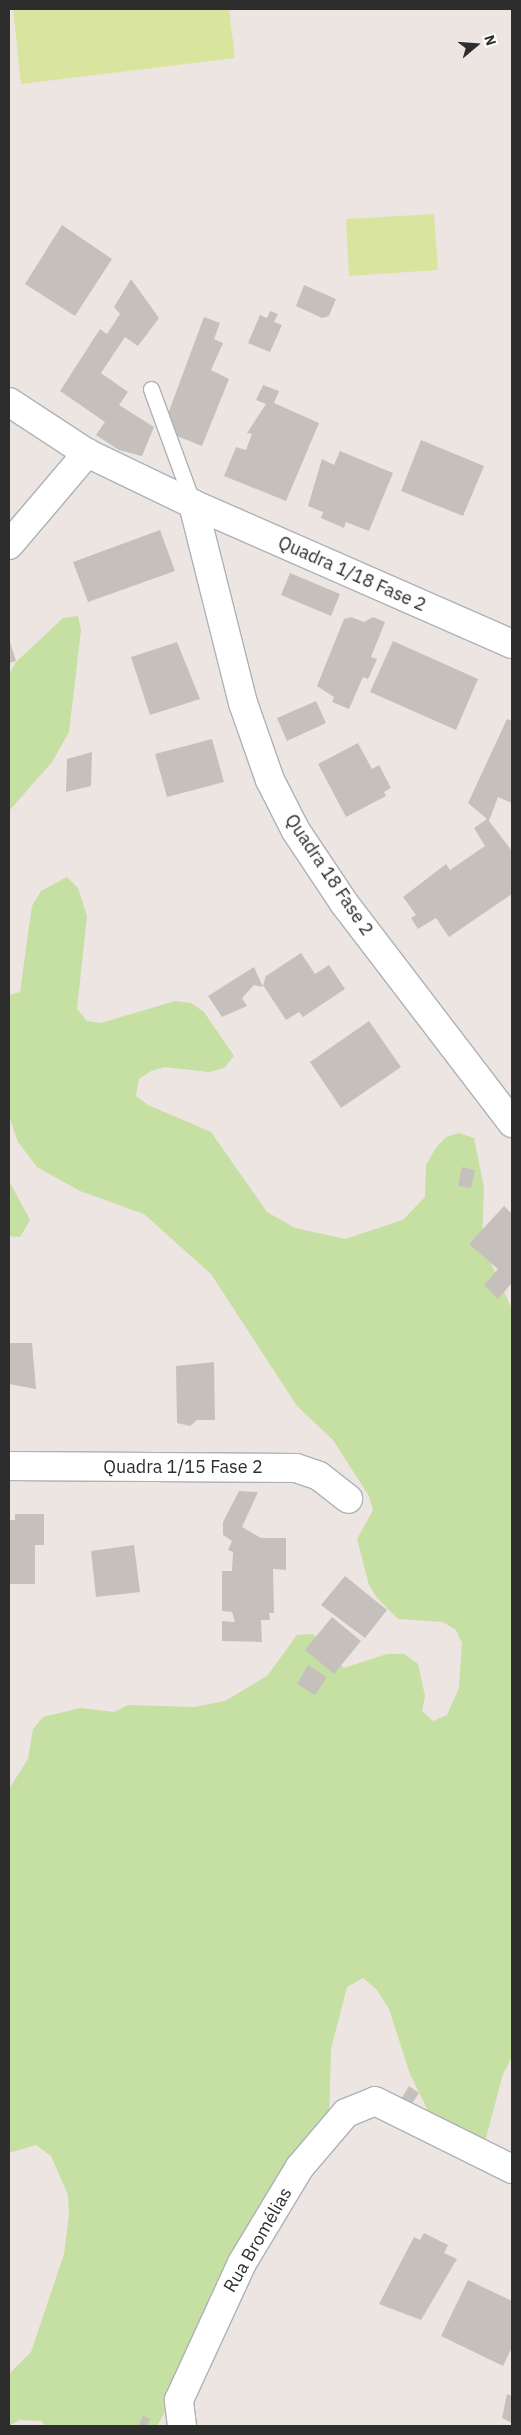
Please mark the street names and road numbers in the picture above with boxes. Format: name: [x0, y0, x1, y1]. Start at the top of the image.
street label: Quadra 1/18 Fase 2: [275, 532, 429, 616]
street label: Quadra 18 Fase 2: [280, 810, 378, 940]
street label: Quadra 1/15 Fase 2: [103, 1456, 263, 1478]
street label: Rua Bromélias: [219, 2184, 297, 2296]

